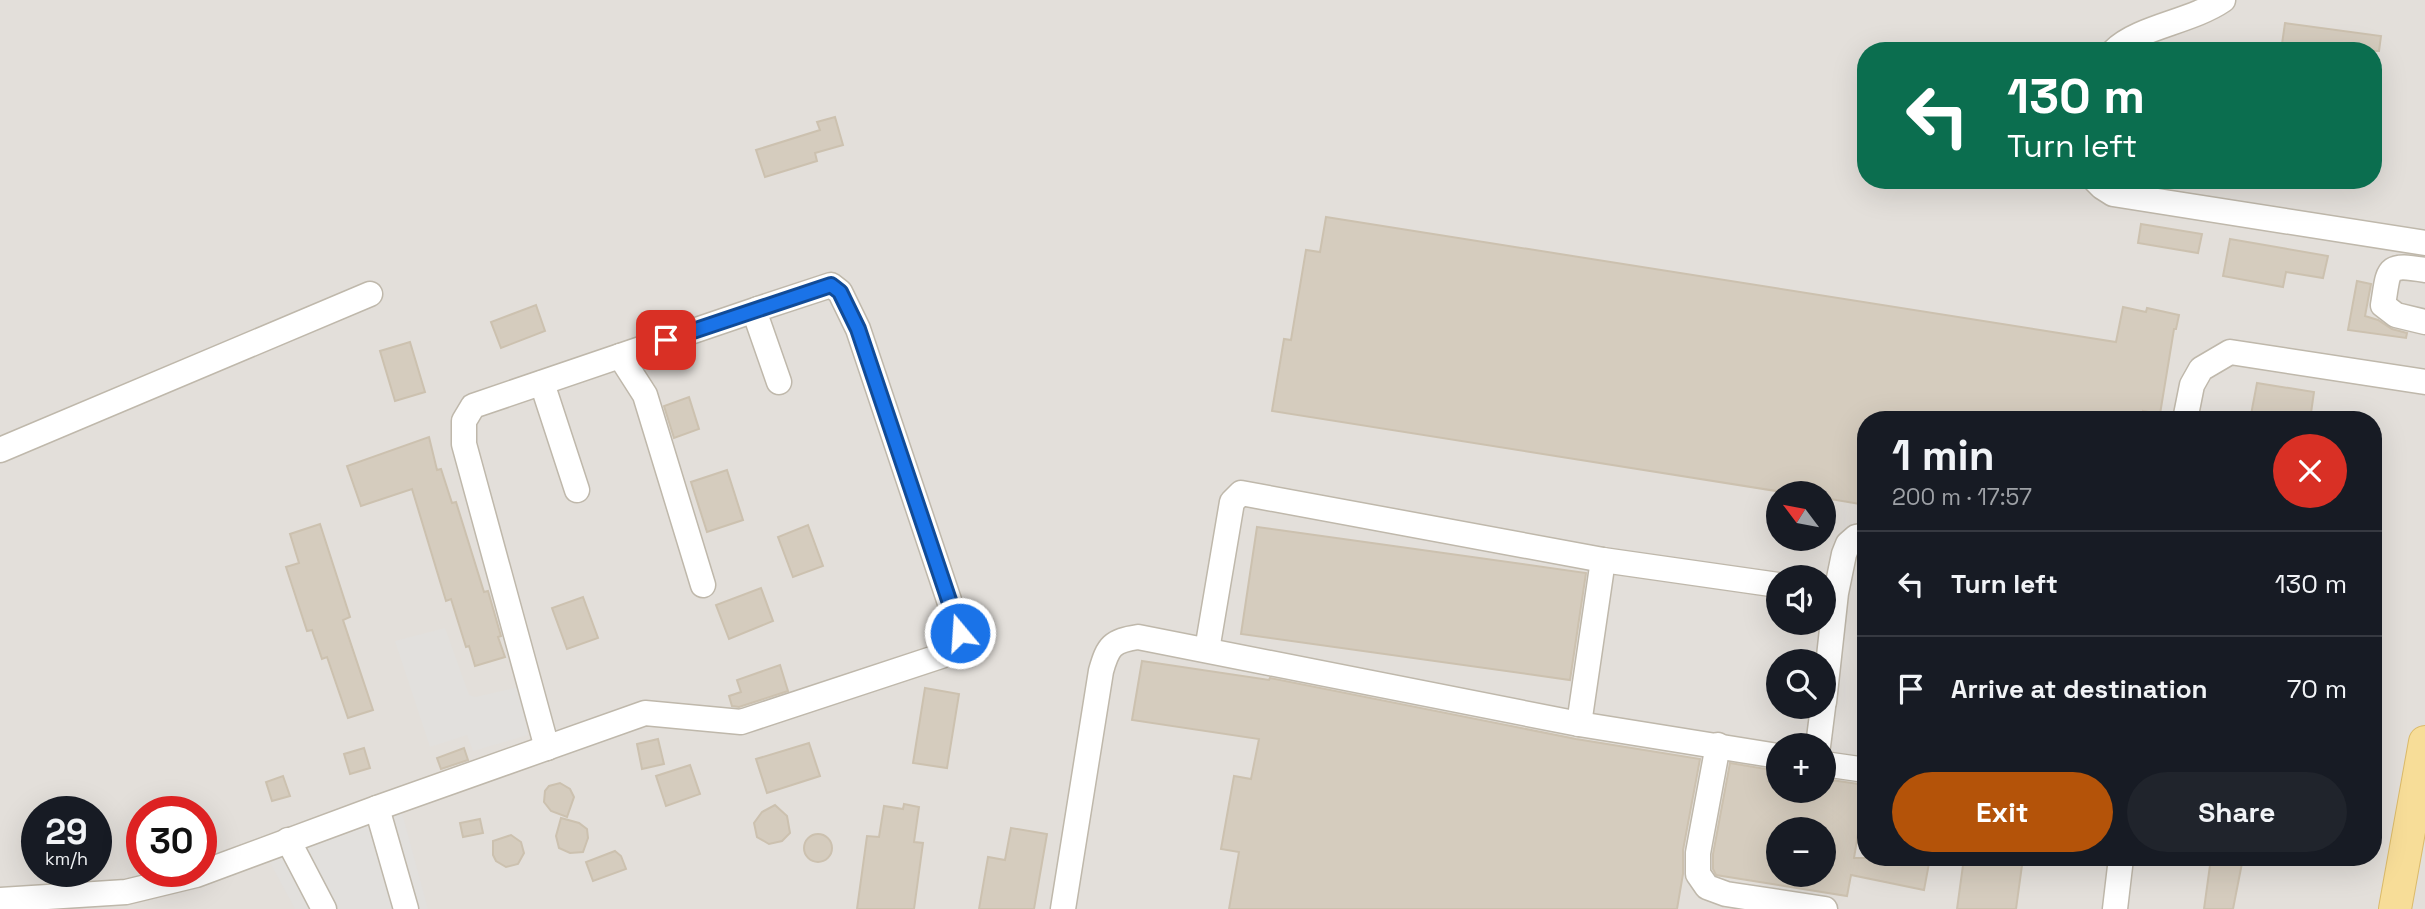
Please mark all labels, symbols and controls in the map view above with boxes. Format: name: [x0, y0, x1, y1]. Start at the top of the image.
text: 130 m: [2007, 65, 2145, 127]
icon: left: [1892, 70, 1983, 161]
text: Turn left: [2007, 126, 2137, 166]
pin: [636, 310, 696, 370]
icon: arrive: [647, 321, 685, 359]
text: 1 min: [1892, 429, 1995, 482]
button: close: [2273, 434, 2347, 508]
north arrow: [1766, 481, 1836, 551]
map controls: [1766, 481, 1836, 887]
text: 200 m · 17:57: [1892, 482, 2032, 512]
button: sound: [1766, 565, 1836, 635]
icon: left: [1892, 565, 1930, 603]
text: Turn left: [1951, 567, 2058, 601]
text: 130 m: [2275, 567, 2347, 601]
position arrow: [923, 596, 997, 670]
button: search: [1766, 649, 1836, 719]
icon: arrive: [1892, 670, 1930, 708]
text: Arrive at destination: [1951, 672, 2208, 706]
text: 70 m: [2287, 672, 2347, 706]
button: +: [1766, 733, 1836, 803]
button: Exit: [1892, 772, 2113, 852]
button: Share: [2127, 772, 2347, 852]
speed limit sign: 30: [126, 796, 217, 887]
text: 29: [45, 810, 88, 854]
button: −: [1766, 817, 1836, 887]
text: km/h: [45, 847, 88, 870]

